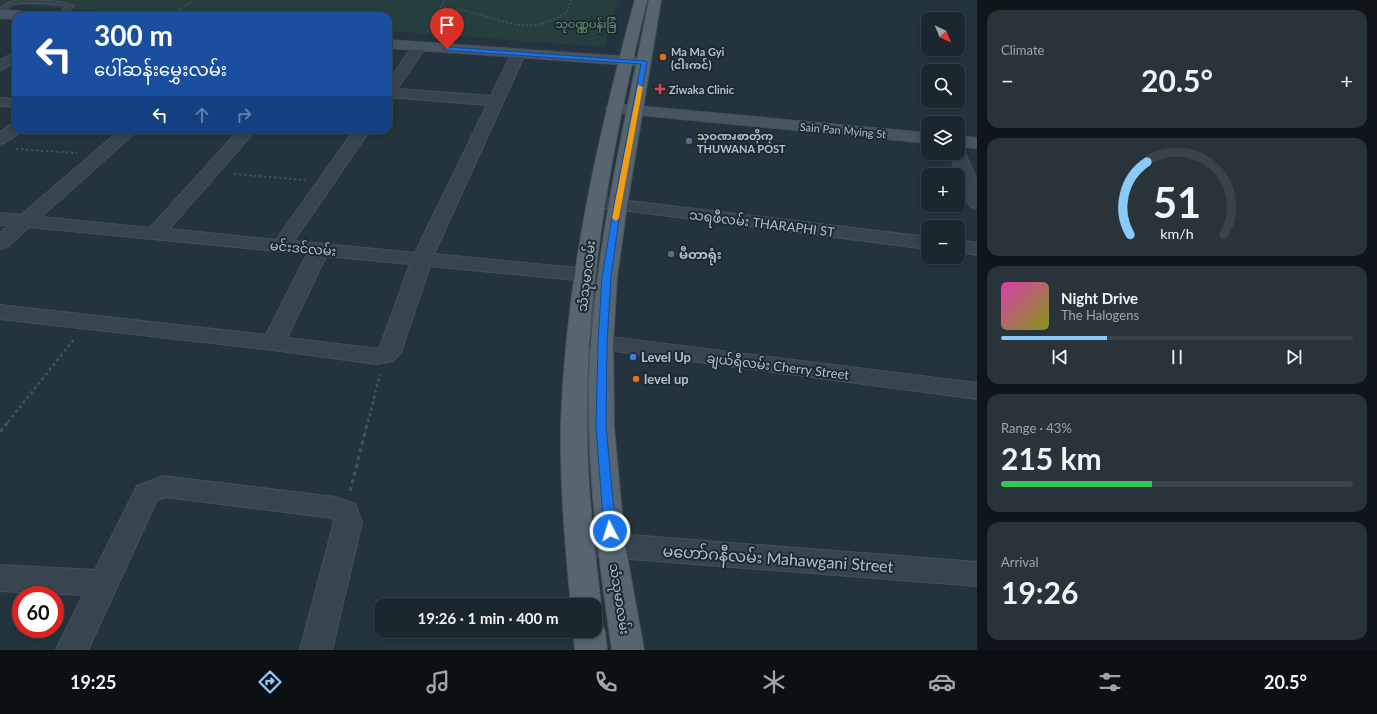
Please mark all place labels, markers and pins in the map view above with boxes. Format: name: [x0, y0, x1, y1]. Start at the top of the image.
pin: [430, 8, 464, 49]
place label: Ma Ma Gyi (ငါးကင်): [671, 45, 725, 71]
marker: Ma Ma Gyi (ငါးကင်): [658, 52, 668, 62]
marker: Ziwaka Clinic: [654, 83, 666, 95]
place label: Ziwaka Clinic: [669, 83, 735, 96]
place label: သုဝဏၧစာတိုက္ THUWANA POST: [697, 129, 786, 155]
marker: သုဝဏၧစာတိုက္ THUWANA POST: [684, 136, 694, 146]
place label: မီတာရုံး: [679, 246, 722, 266]
marker: မီတာရုံး: [666, 249, 676, 259]
place label: Level Up: [641, 349, 691, 365]
marker: Level Up: [628, 352, 638, 362]
place label: level up: [644, 371, 689, 387]
marker: level up: [631, 374, 641, 384]

